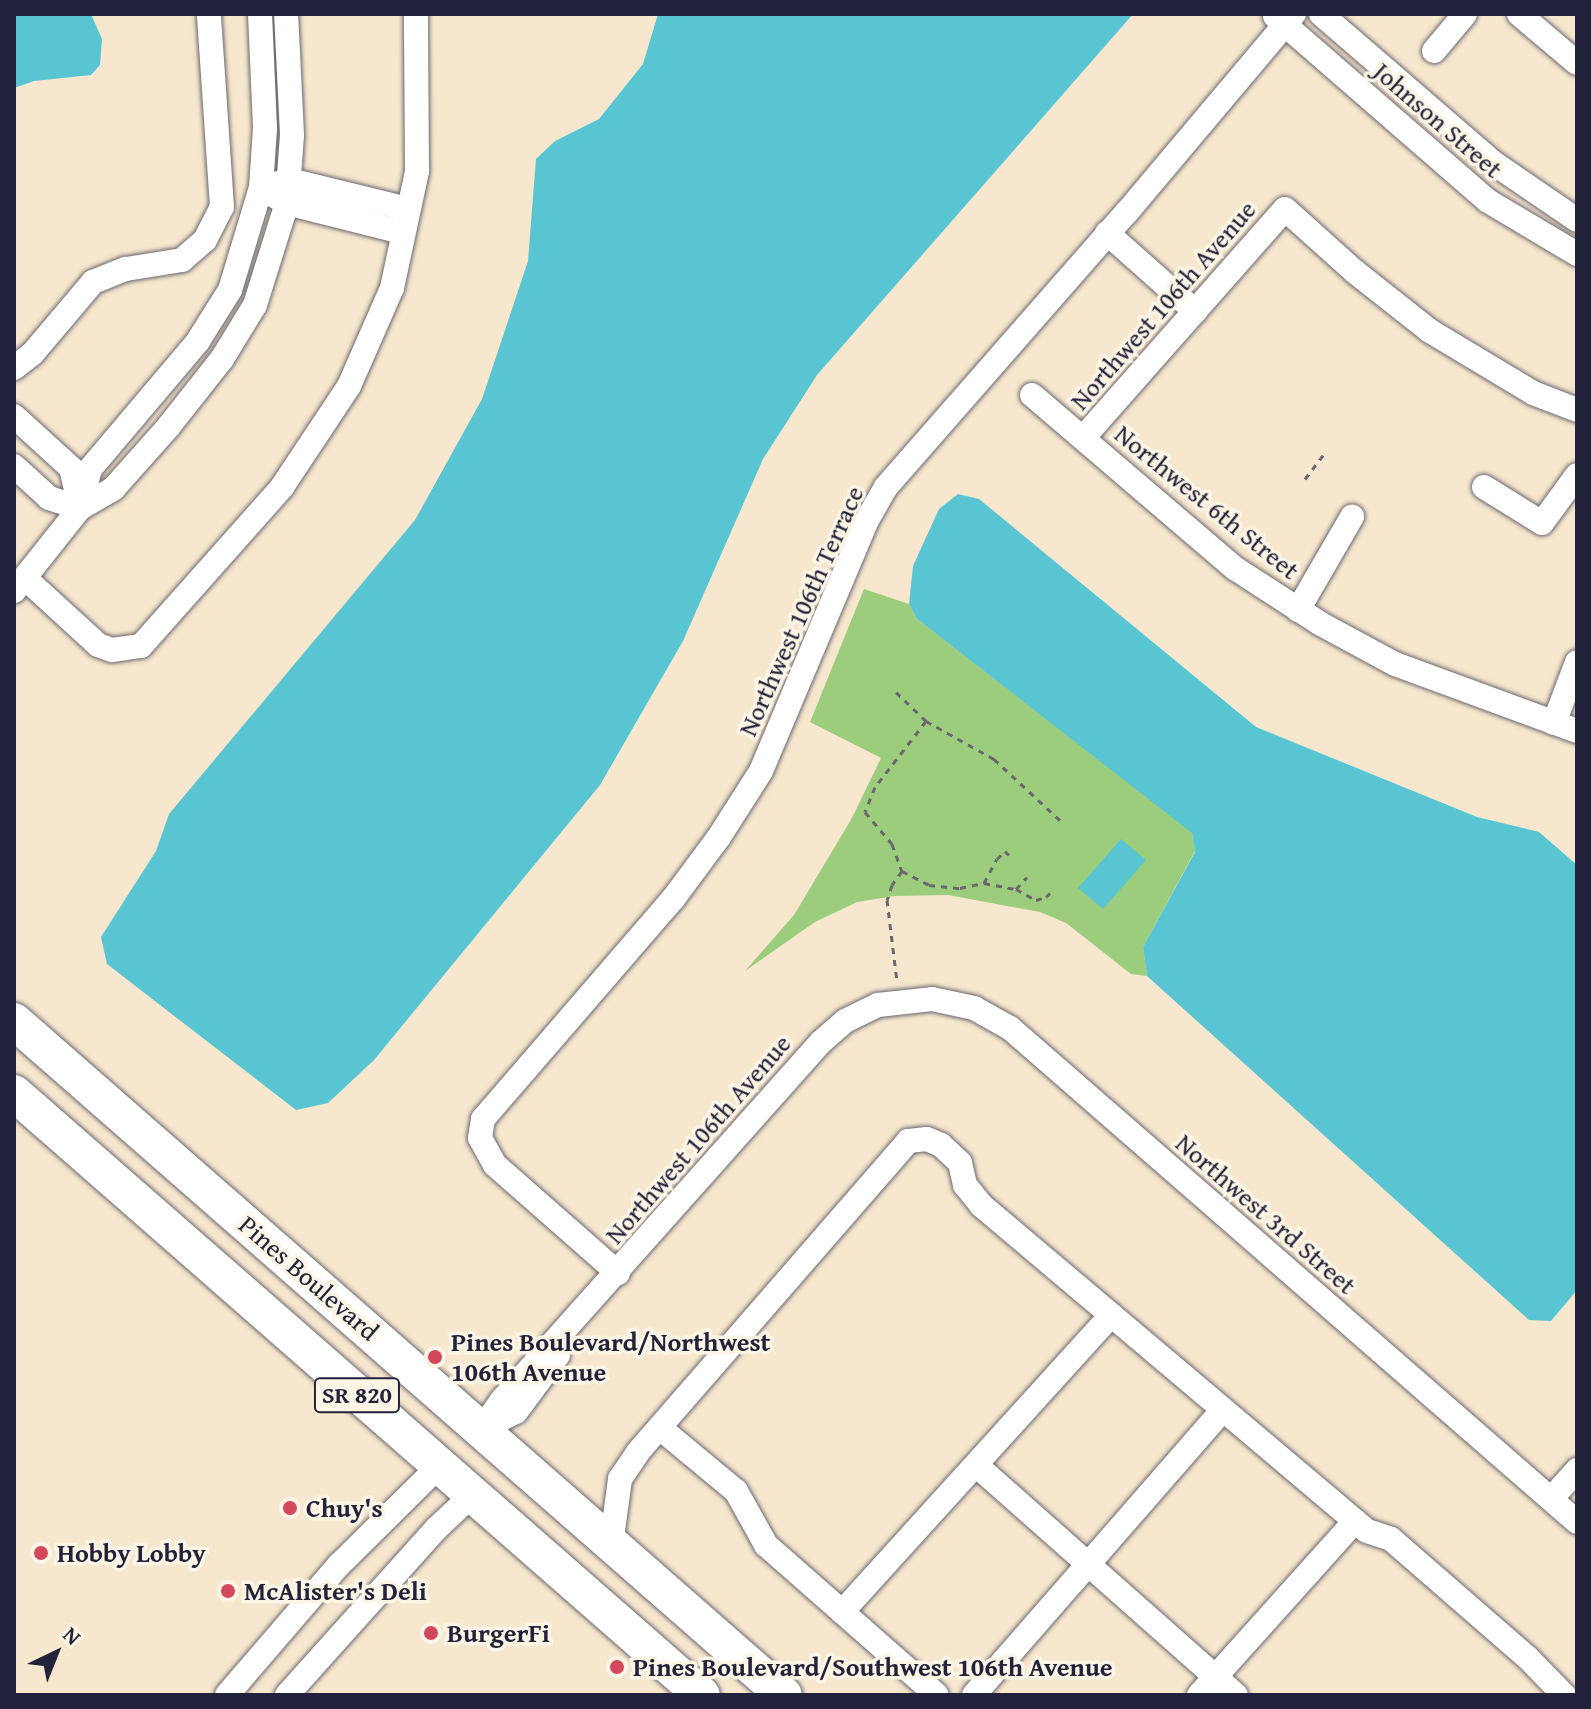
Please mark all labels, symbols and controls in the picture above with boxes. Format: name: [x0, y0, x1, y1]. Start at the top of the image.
street label: Johnson Street: [1367, 56, 1509, 184]
street label: Northwest 106th Avenue: [1064, 194, 1262, 416]
street label: Northwest 6th Street: [1109, 418, 1305, 586]
street label: Northwest 106th Terrace: [732, 481, 870, 741]
street label: Northwest 106th Avenue: [599, 1028, 797, 1250]
street label: Northwest 3rd Street: [1170, 1127, 1362, 1301]
street label: Pines Boulevard: [233, 1209, 385, 1347]
place label: Pines Boulevard/Northwest 106th Avenue: [451, 1326, 770, 1388]
marker: Pines Boulevard/Northwest 106th Avenue: [426, 1348, 444, 1366]
road number: SR 820: [313, 1375, 401, 1415]
place label: Chuy's: [306, 1492, 383, 1524]
marker: Chuy's: [281, 1499, 299, 1517]
place label: Hobby Lobby: [57, 1537, 205, 1569]
marker: Hobby Lobby: [32, 1544, 50, 1562]
place label: McAlister's Deli: [244, 1575, 427, 1607]
marker: McAlister's Deli: [219, 1582, 237, 1600]
north arrow: [16, 1613, 96, 1693]
place label: BurgerFi: [447, 1617, 550, 1649]
text: N: [56, 1619, 89, 1652]
marker: BurgerFi: [422, 1624, 440, 1642]
place label: Pines Boulevard/Southwest 106th Avenue: [633, 1651, 1113, 1683]
marker: Pines Boulevard/Southwest 106th Avenue: [608, 1658, 626, 1676]

